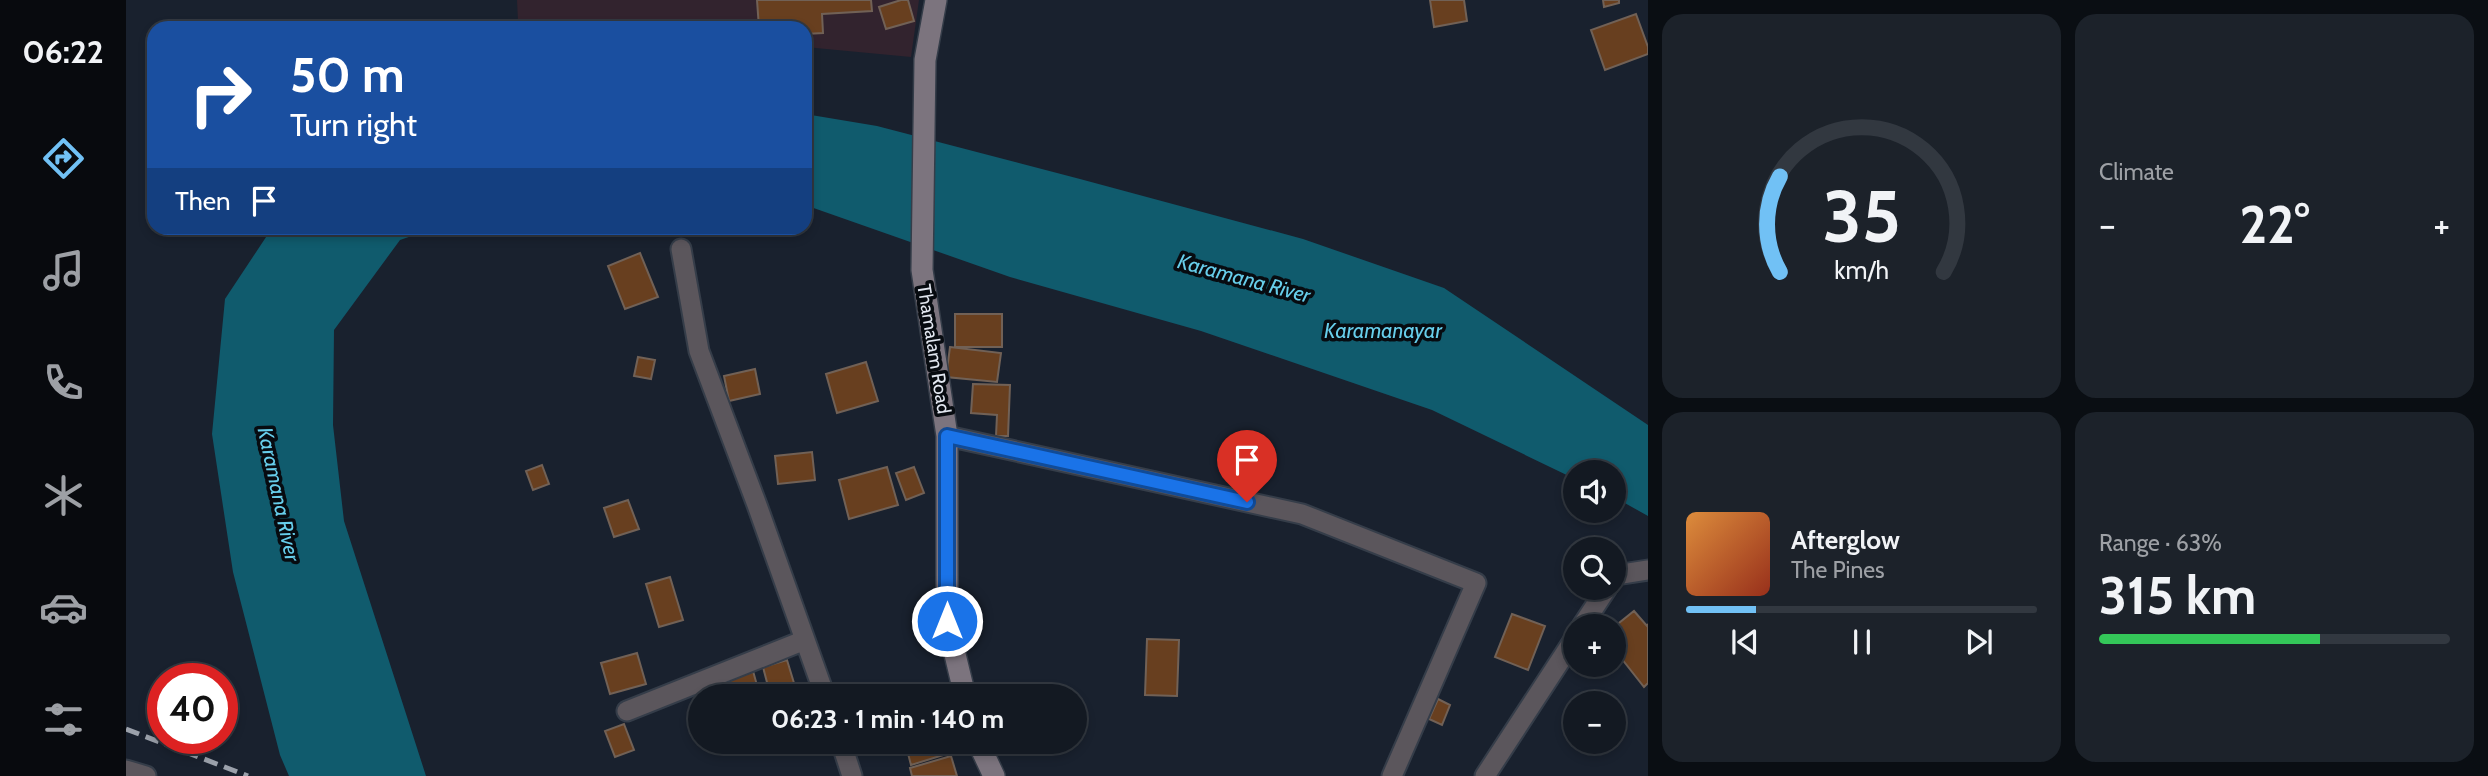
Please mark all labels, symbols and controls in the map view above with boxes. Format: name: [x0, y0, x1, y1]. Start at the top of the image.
text: 06:22: [22, 32, 104, 71]
text: 50 m: [290, 45, 405, 104]
icon: right: [175, 49, 266, 140]
text: Turn right: [290, 105, 417, 144]
icon: directions: [39, 134, 88, 183]
text: Climate: [2099, 158, 2174, 186]
text: 35: [1822, 172, 1901, 260]
icon: arrive: [245, 182, 283, 220]
text: Then: [175, 185, 231, 217]
text: 22°: [2239, 193, 2310, 256]
text: −: [2099, 201, 2116, 248]
text: +: [2433, 201, 2450, 248]
icon: music: [39, 246, 88, 295]
water label: Karamana River: [1175, 248, 1315, 308]
text: km/h: [1834, 255, 1889, 285]
street label: Thamalam Road: [912, 283, 956, 415]
water label: Karamanayar: [1324, 318, 1443, 343]
icon: phone: [39, 358, 88, 407]
water label: Karamana River: [253, 425, 306, 565]
pin: [1217, 430, 1277, 502]
icon: arrive: [1228, 441, 1266, 479]
map controls: [1563, 460, 1626, 754]
button: sound: [1563, 460, 1626, 523]
icon: climate: [39, 471, 88, 520]
text: Afterglow: [1791, 524, 1900, 556]
text: Range · 63%: [2099, 529, 2222, 557]
button: search: [1563, 537, 1626, 600]
text: The Pines: [1791, 556, 1885, 584]
text: 315 km: [2099, 564, 2256, 627]
icon: car: [39, 583, 88, 632]
position arrow: [910, 584, 984, 658]
button: +: [1563, 614, 1626, 677]
icon: previous: [1726, 623, 1764, 661]
icon: pause: [1843, 623, 1881, 661]
icon: next: [1960, 623, 1998, 661]
speed limit sign: 40: [147, 663, 238, 754]
button: −: [1563, 691, 1626, 754]
icon: filters: [39, 695, 88, 744]
text: 06:23 · 1 min · 140 m: [771, 703, 1004, 735]

